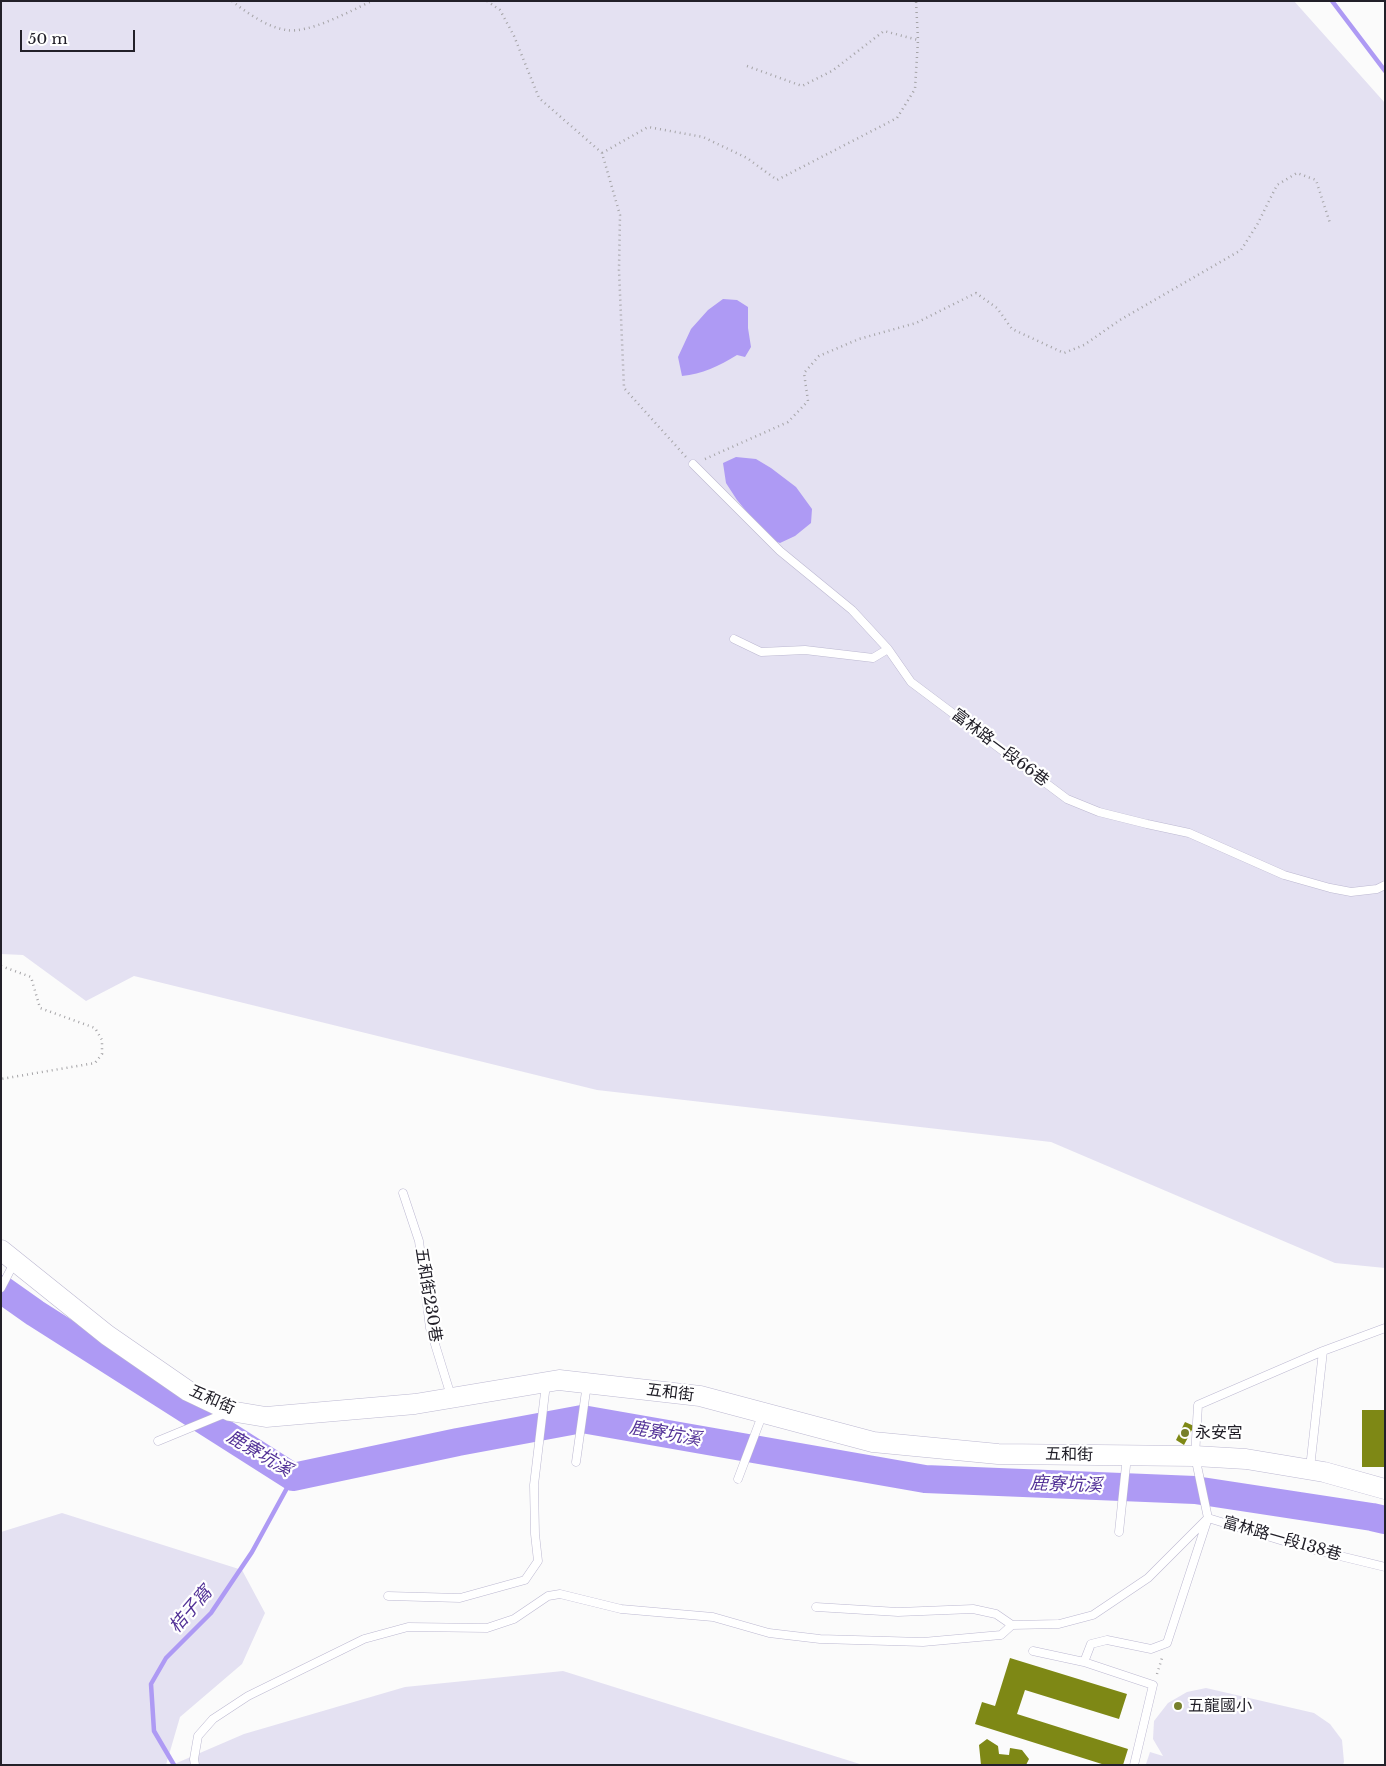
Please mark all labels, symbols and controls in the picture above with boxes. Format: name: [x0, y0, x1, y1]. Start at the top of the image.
scale bar: [22, 20, 138, 52]
text: 50 m: [28, 29, 68, 48]
street label: 富林路一段66巷: [948, 705, 1052, 791]
street label: 五和街230巷: [411, 1247, 445, 1343]
street label: 五和街: [186, 1381, 238, 1419]
street label: 五和街: [645, 1381, 695, 1405]
water label: 鹿寮坑溪: [628, 1417, 702, 1451]
place label: 永安宮: [1195, 1423, 1243, 1443]
water label: 鹿寮坑溪: [223, 1426, 295, 1482]
marker: 永安宮: [1179, 1427, 1191, 1439]
street label: 五和街: [1045, 1445, 1093, 1465]
water label: 鹿寮坑溪: [1030, 1473, 1102, 1497]
street label: 富林路一段138巷: [1220, 1513, 1344, 1565]
water label: 桔子窩: [165, 1583, 217, 1637]
place label: 五龍國小: [1188, 1696, 1252, 1716]
marker: 五龍國小: [1172, 1700, 1184, 1712]

